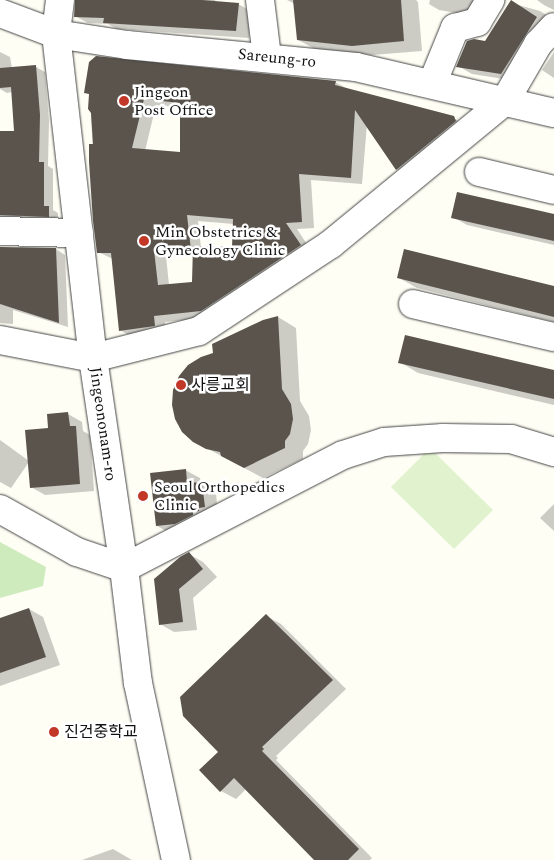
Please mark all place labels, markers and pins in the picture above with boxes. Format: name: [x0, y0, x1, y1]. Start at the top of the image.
place label: Jingeon Post Office: [134, 82, 213, 120]
marker: Jingeon Post Office: [118, 95, 130, 107]
place label: Min Obstetrics & Gynecology Clinic: [155, 222, 285, 260]
marker: Min Obstetrics & Gynecology Clinic: [137, 234, 151, 248]
place label: 사릉교회: [191, 375, 250, 395]
marker: 사릉교회: [175, 379, 187, 391]
place label: Seoul Orthopedics Clinic: [154, 477, 285, 515]
marker: Seoul Orthopedics Clinic: [136, 489, 150, 503]
place label: 진건중학교: [64, 722, 138, 742]
marker: 진건중학교: [48, 726, 60, 738]

